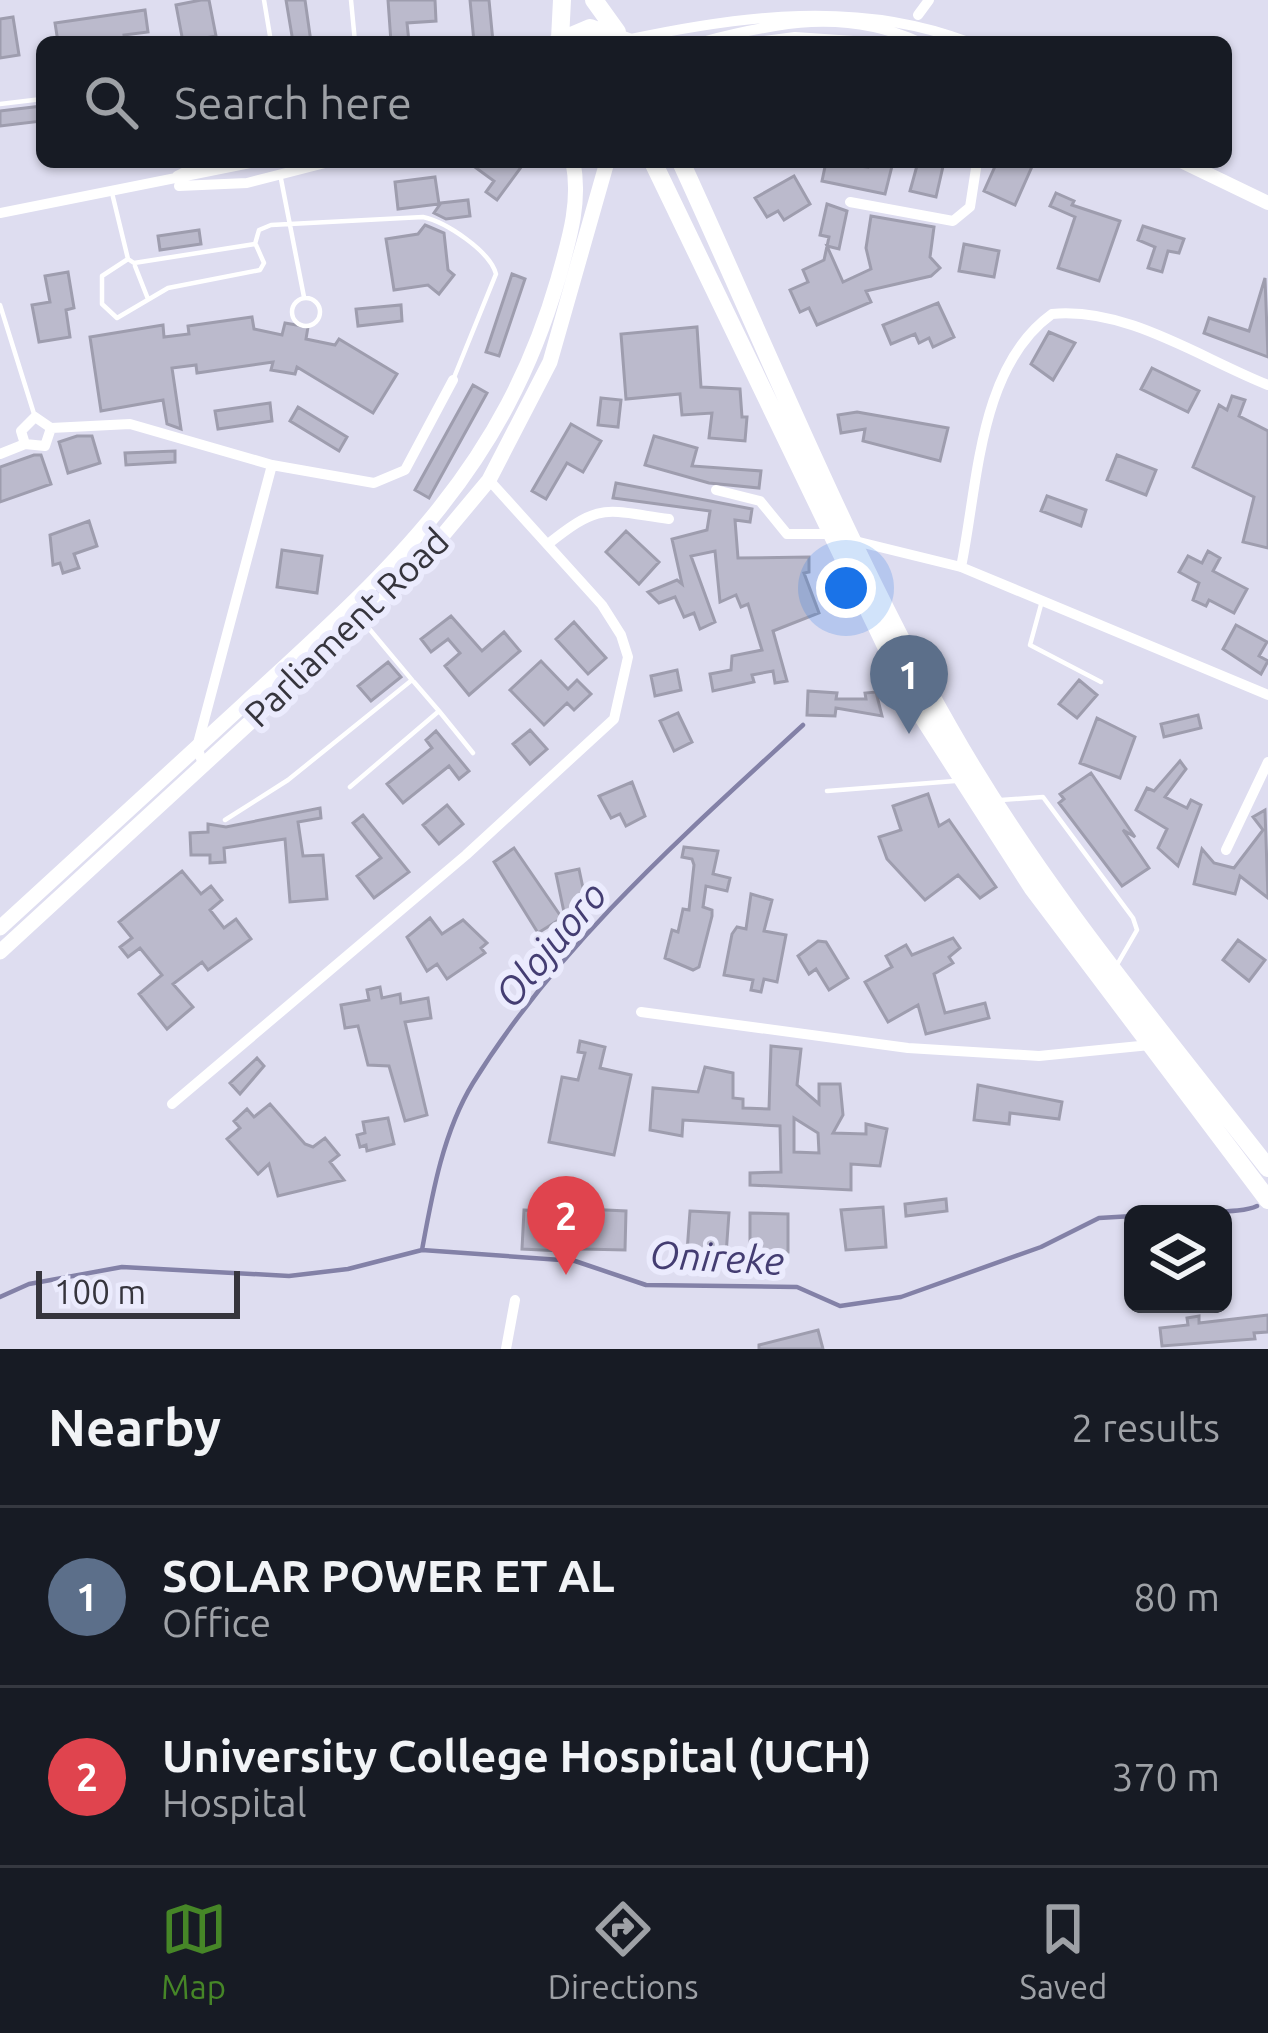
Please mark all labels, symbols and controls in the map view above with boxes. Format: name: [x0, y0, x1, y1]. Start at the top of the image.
search box: [36, 36, 1232, 168]
icon: search: [78, 69, 144, 135]
text: Search here: [174, 77, 412, 128]
street label: Parliament Road: [236, 520, 456, 734]
your location: [816, 558, 876, 618]
pin: 1: [870, 635, 948, 734]
water label: Olojuoro: [486, 873, 614, 1015]
pin: 2: [527, 1176, 605, 1275]
map controls: [1124, 1205, 1232, 1313]
button: layers: [1124, 1205, 1232, 1313]
water label: Onireke: [649, 1232, 786, 1282]
scale bar: [36, 1265, 240, 1318]
text: 100 m: [54, 1273, 146, 1310]
text: Nearby: [48, 1398, 221, 1456]
text: 2 results: [1071, 1406, 1220, 1449]
text: SOLAR POWER ET AL: [162, 1550, 615, 1601]
text: 1: [76, 1575, 98, 1618]
text: 80 m: [1133, 1575, 1220, 1618]
text: Office: [162, 1601, 271, 1644]
text: University College Hospital (UCH): [162, 1730, 872, 1781]
text: 2: [76, 1755, 98, 1798]
text: 370 m: [1111, 1755, 1220, 1798]
text: Hospital: [162, 1781, 307, 1824]
tab: Map: [161, 1896, 227, 2005]
tab: Directions: [548, 1896, 698, 2005]
tab: Saved: [1020, 1896, 1107, 2005]

